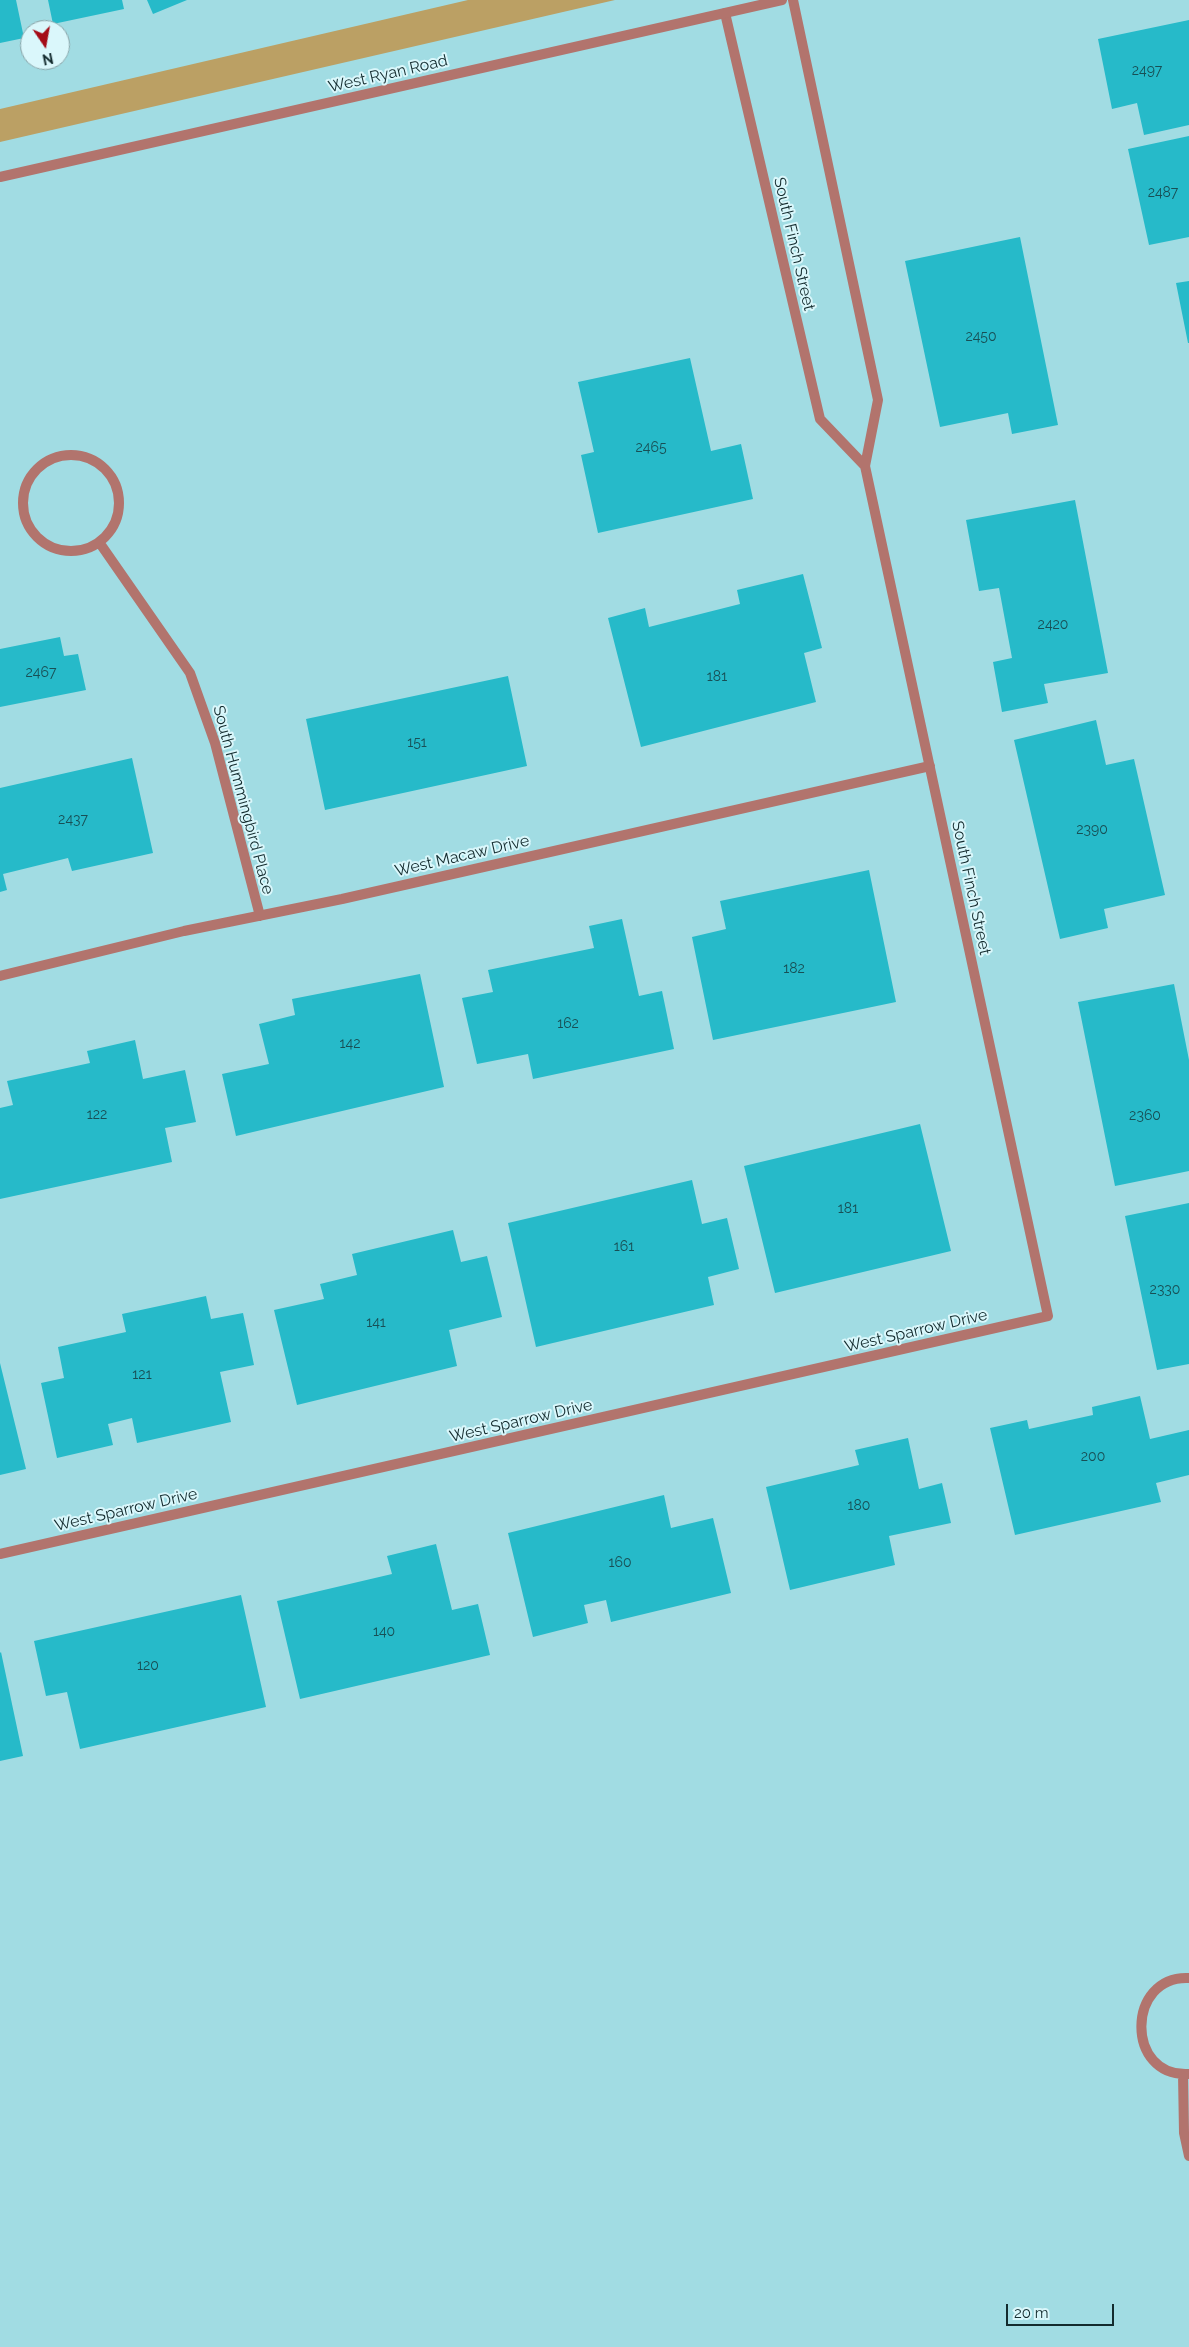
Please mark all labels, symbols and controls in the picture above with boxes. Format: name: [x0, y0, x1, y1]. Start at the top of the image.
north arrow: [20, 20, 70, 70]
text: N: [41, 50, 55, 68]
street label: West Ryan Road: [327, 51, 449, 97]
house number: 2497: [1132, 63, 1162, 79]
street label: South Finch Street: [769, 175, 819, 313]
house number: 2487: [1148, 185, 1178, 201]
house number: 2450: [965, 329, 997, 345]
house number: 2465: [635, 440, 667, 456]
house number: 2420: [1038, 617, 1068, 633]
house number: 2467: [26, 665, 56, 681]
house number: 181: [707, 669, 727, 685]
street label: South Hummingbird Place: [209, 703, 277, 897]
house number: 151: [407, 735, 427, 751]
house number: 2437: [58, 812, 88, 828]
street label: South Finch Street: [947, 819, 995, 957]
house number: 2390: [1076, 822, 1108, 838]
street label: West Macaw Drive: [393, 831, 531, 881]
house number: 182: [783, 961, 805, 977]
house number: 162: [557, 1016, 579, 1032]
house number: 142: [340, 1036, 360, 1052]
house number: 122: [87, 1107, 107, 1123]
house number: 2360: [1129, 1108, 1161, 1124]
house number: 181: [838, 1201, 858, 1217]
house number: 161: [614, 1239, 634, 1255]
house number: 2330: [1150, 1282, 1180, 1298]
street label: West Sparrow Drive: [843, 1305, 989, 1357]
house number: 141: [366, 1315, 386, 1331]
house number: 121: [132, 1367, 152, 1383]
street label: West Sparrow Drive: [448, 1395, 594, 1447]
house number: 200: [1081, 1449, 1105, 1465]
street label: West Sparrow Drive: [53, 1484, 199, 1536]
house number: 180: [848, 1498, 870, 1514]
house number: 160: [608, 1555, 632, 1571]
house number: 140: [373, 1624, 395, 1640]
house number: 120: [137, 1658, 159, 1674]
scale bar: [1009, 2294, 1116, 2326]
text: 20 m: [1014, 2304, 1049, 2322]

